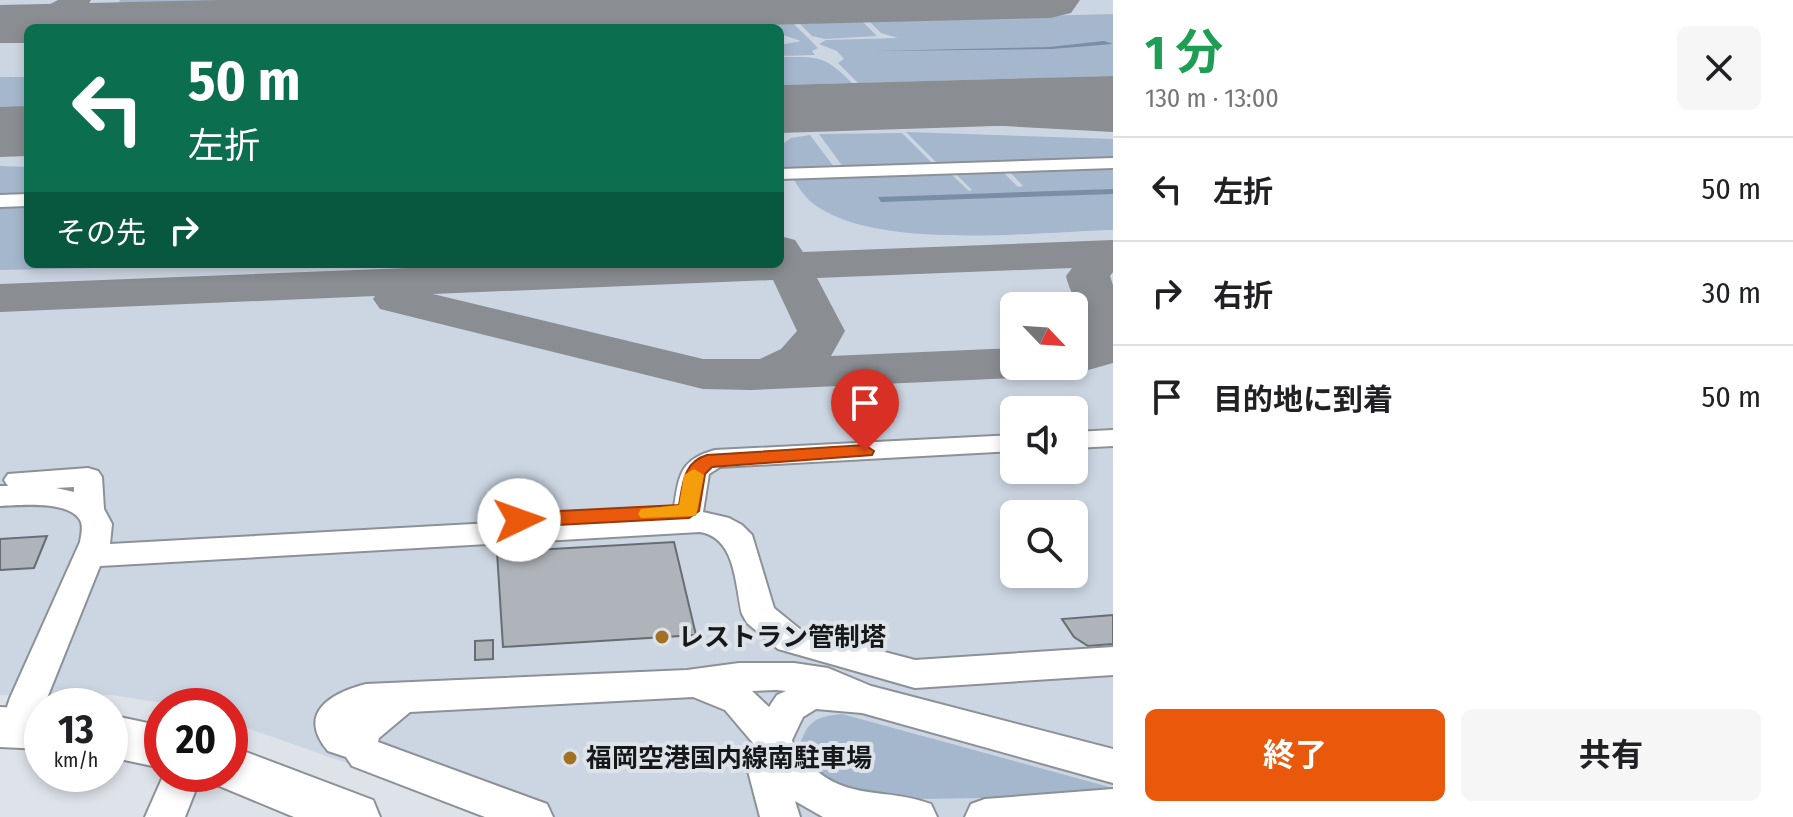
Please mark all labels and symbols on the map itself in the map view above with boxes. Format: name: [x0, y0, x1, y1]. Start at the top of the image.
north arrow: [1000, 292, 1088, 380]
pin: [831, 369, 899, 451]
position arrow: [477, 478, 561, 562]
place label: レストラン管制塔: [678, 622, 886, 653]
marker: レストラン管制塔: [653, 628, 671, 646]
speed limit sign: 20: [144, 688, 248, 792]
place label: 福岡空港国内線南駐車場: [586, 743, 872, 774]
marker: 福岡空港国内線南駐車場: [561, 749, 579, 767]

